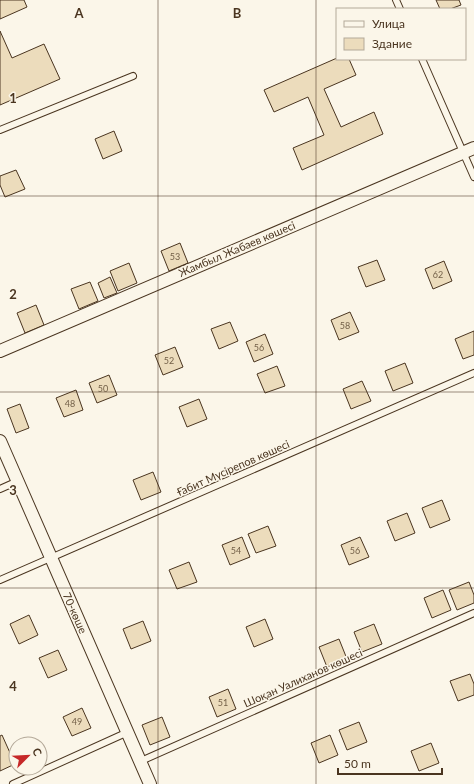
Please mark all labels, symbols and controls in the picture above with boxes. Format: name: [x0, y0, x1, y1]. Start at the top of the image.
text: A: [73, 5, 84, 21]
text: B: [233, 5, 242, 21]
legend: [336, 8, 466, 60]
text: Улица: [372, 16, 405, 31]
text: Здание: [372, 36, 412, 51]
text: 1: [9, 90, 17, 106]
street label: Жамбыл Жабаев көшесі: [177, 218, 297, 279]
house number: 53: [170, 251, 180, 262]
house number: 62: [433, 269, 443, 280]
text: 2: [9, 286, 17, 302]
house number: 58: [340, 320, 350, 331]
house number: 56: [254, 342, 264, 353]
house number: 52: [164, 355, 174, 366]
house number: 50: [98, 383, 108, 394]
house number: 48: [65, 398, 75, 409]
street label: Ғабит Мүсірепов көшесі: [174, 437, 292, 498]
text: 3: [9, 482, 17, 498]
house number: 54: [231, 545, 241, 556]
house number: 56: [350, 545, 360, 556]
street label: 70-көше: [61, 590, 90, 635]
street label: Шоқан Уалиханов көшесі: [241, 645, 365, 710]
text: 4: [9, 678, 17, 694]
house number: 51: [218, 697, 228, 708]
house number: 49: [72, 716, 82, 727]
north arrow: [8, 736, 48, 776]
text: С: [30, 746, 45, 758]
scale bar: [338, 750, 442, 776]
text: 50 m: [344, 756, 371, 771]

